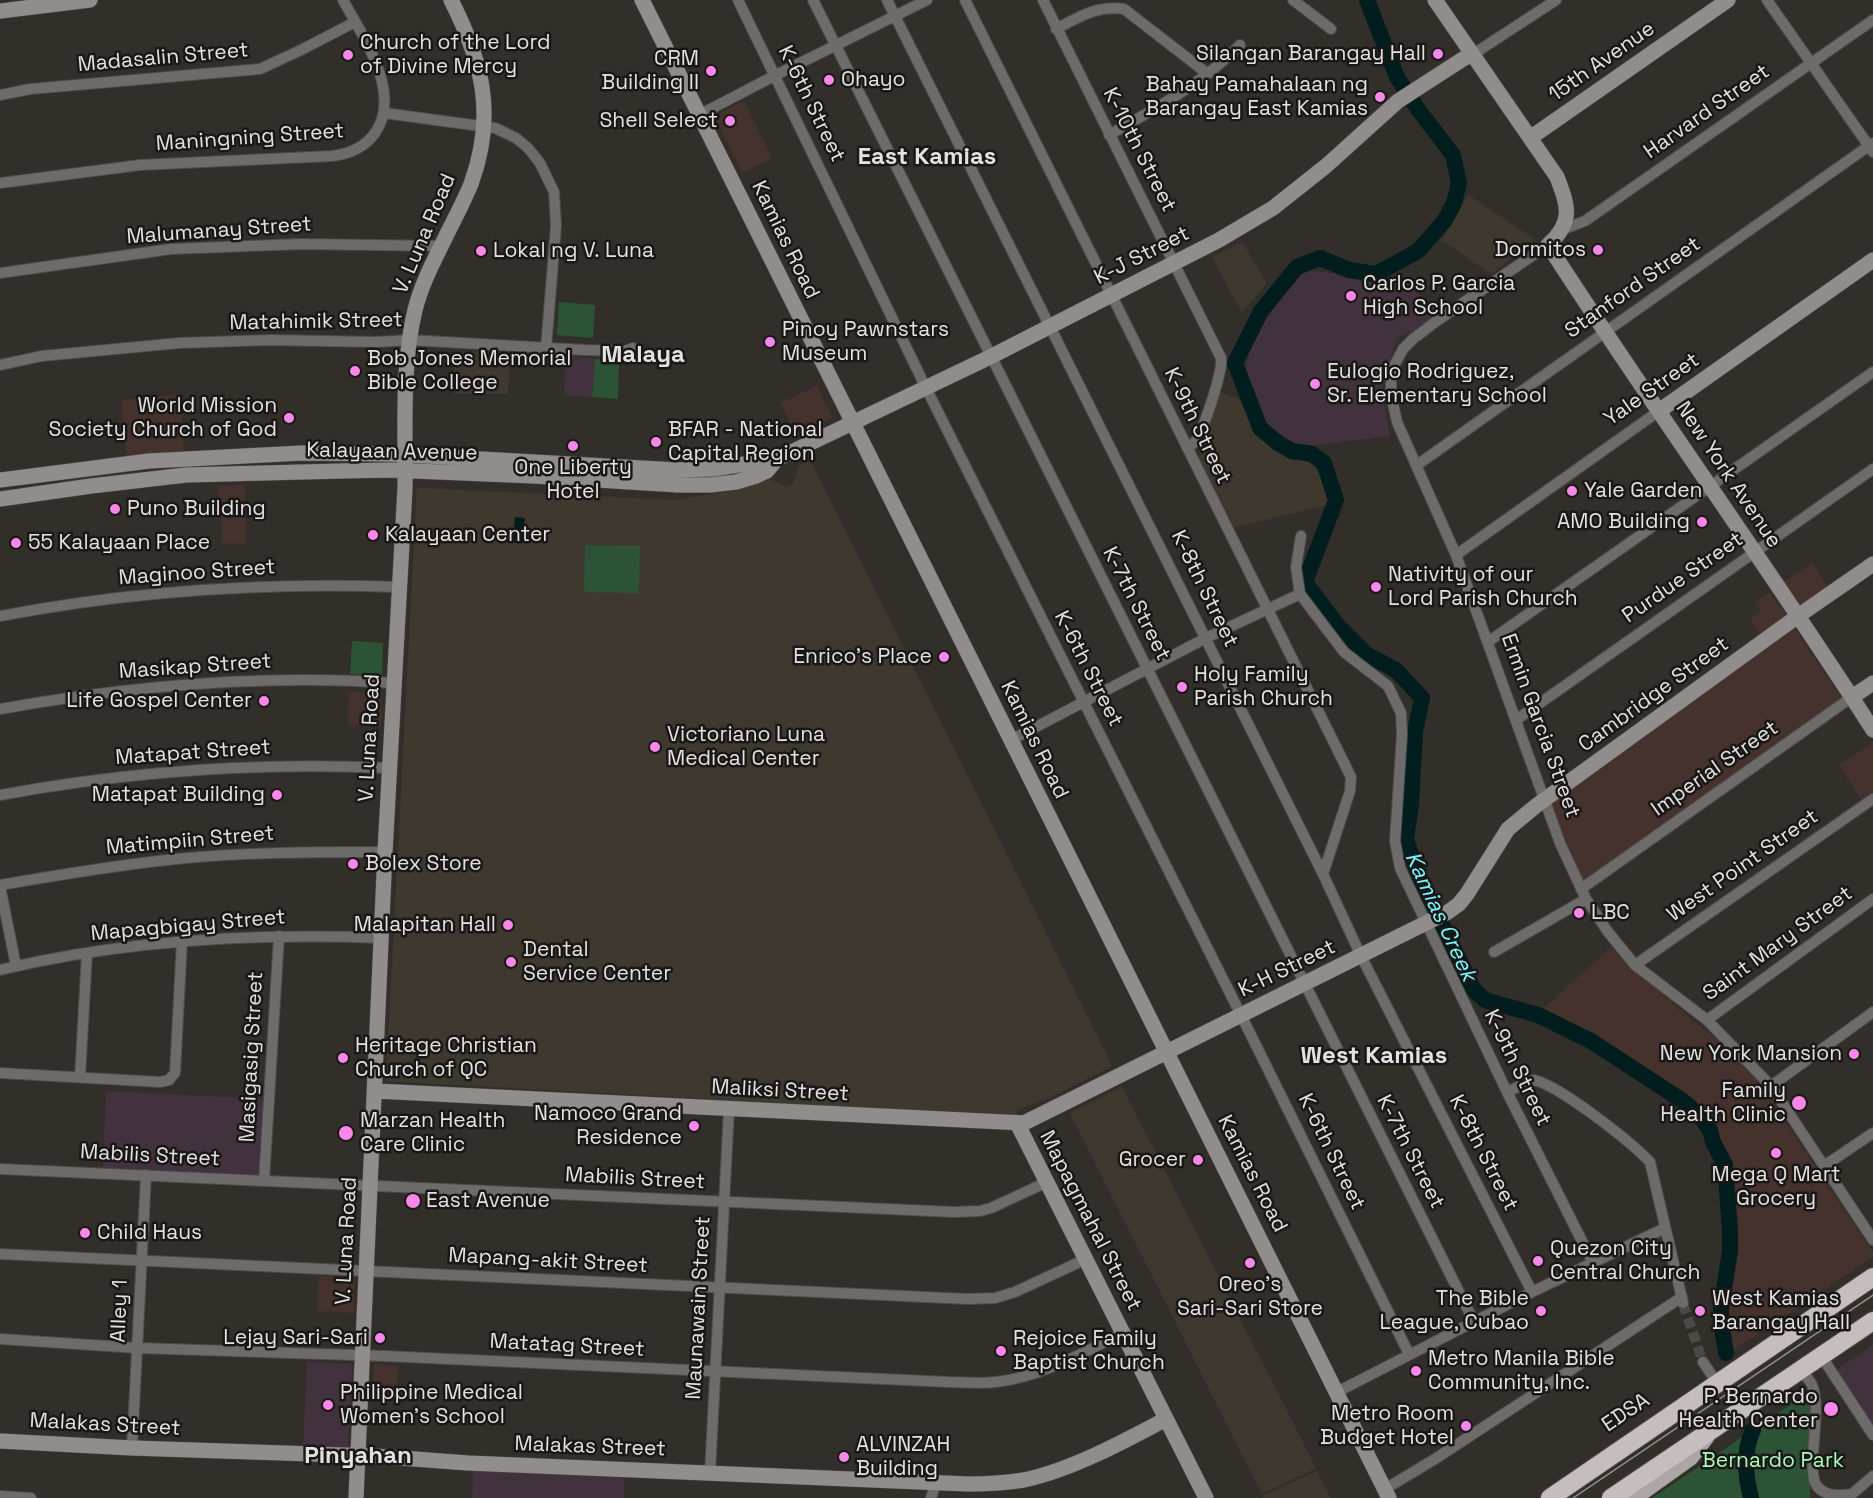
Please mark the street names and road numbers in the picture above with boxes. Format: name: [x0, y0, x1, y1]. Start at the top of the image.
street label: 15th Avenue: [1544, 16, 1660, 108]
street label: Madasalin Street: [77, 38, 249, 78]
street label: K-6th Street: [772, 42, 850, 166]
street label: Harvard Street: [1639, 59, 1775, 165]
street label: K-10th Street: [1097, 84, 1181, 216]
street label: Maningning Street: [155, 119, 345, 157]
street label: V. Luna Road: [388, 170, 462, 298]
street label: Kamias Road: [746, 177, 824, 303]
street label: Malumanay Street: [126, 212, 312, 250]
street label: K-J Street: [1090, 221, 1194, 291]
street label: Stanford Street: [1560, 232, 1706, 344]
street label: Matahimik Street: [229, 308, 403, 336]
street label: Yale Street: [1600, 348, 1704, 432]
street label: K-9th Street: [1158, 364, 1236, 488]
street label: New York Avenue: [1670, 397, 1786, 553]
street label: Kalayaan Avenue: [306, 438, 478, 466]
street label: K-8th Street: [1165, 527, 1243, 651]
street label: Purdue Street: [1618, 527, 1748, 629]
street label: K-7th Street: [1097, 543, 1175, 665]
street label: Maginoo Street: [118, 555, 276, 591]
street label: K-6th Street: [1048, 607, 1128, 731]
street label: Ermin Garcia Street: [1495, 631, 1585, 821]
street label: Cambridge Street: [1574, 632, 1734, 758]
street label: Masikap Street: [118, 649, 272, 685]
street label: V. Luna Road: [354, 673, 386, 803]
street label: Kamias Road: [995, 677, 1073, 803]
street label: Imperial Street: [1647, 716, 1783, 822]
street label: Matapat Street: [115, 735, 271, 771]
street label: West Point Street: [1663, 804, 1823, 928]
street label: Matimpiin Street: [105, 821, 275, 861]
street label: Saint Mary Street: [1698, 881, 1858, 1007]
street label: Mapagbigay Street: [90, 905, 286, 947]
street label: K-H Street: [1234, 935, 1340, 1003]
street label: Masigasig Street: [235, 971, 269, 1143]
street label: K-9th Street: [1478, 1006, 1556, 1130]
street label: Maliksi Street: [711, 1075, 849, 1107]
street label: K-6th Street: [1292, 1090, 1370, 1214]
street label: K-7th Street: [1371, 1091, 1449, 1213]
street label: K-8th Street: [1443, 1091, 1523, 1215]
street label: Kamias Road: [1212, 1111, 1292, 1237]
street label: Mapagmahal Street: [1034, 1127, 1146, 1315]
street label: Mabilis Street: [80, 1140, 220, 1172]
street label: Mabilis Street: [565, 1163, 705, 1195]
street label: V. Luna Road: [331, 1176, 363, 1306]
street label: Maunawain Street: [682, 1216, 716, 1400]
street label: Mapang-akit Street: [448, 1243, 648, 1279]
street label: Alley 1: [106, 1279, 134, 1343]
street label: Matatag Street: [489, 1329, 645, 1363]
street label: EDSA: [1597, 1388, 1655, 1438]
street label: Malakas Street: [29, 1408, 181, 1442]
street label: Malakas Street: [514, 1432, 666, 1462]

